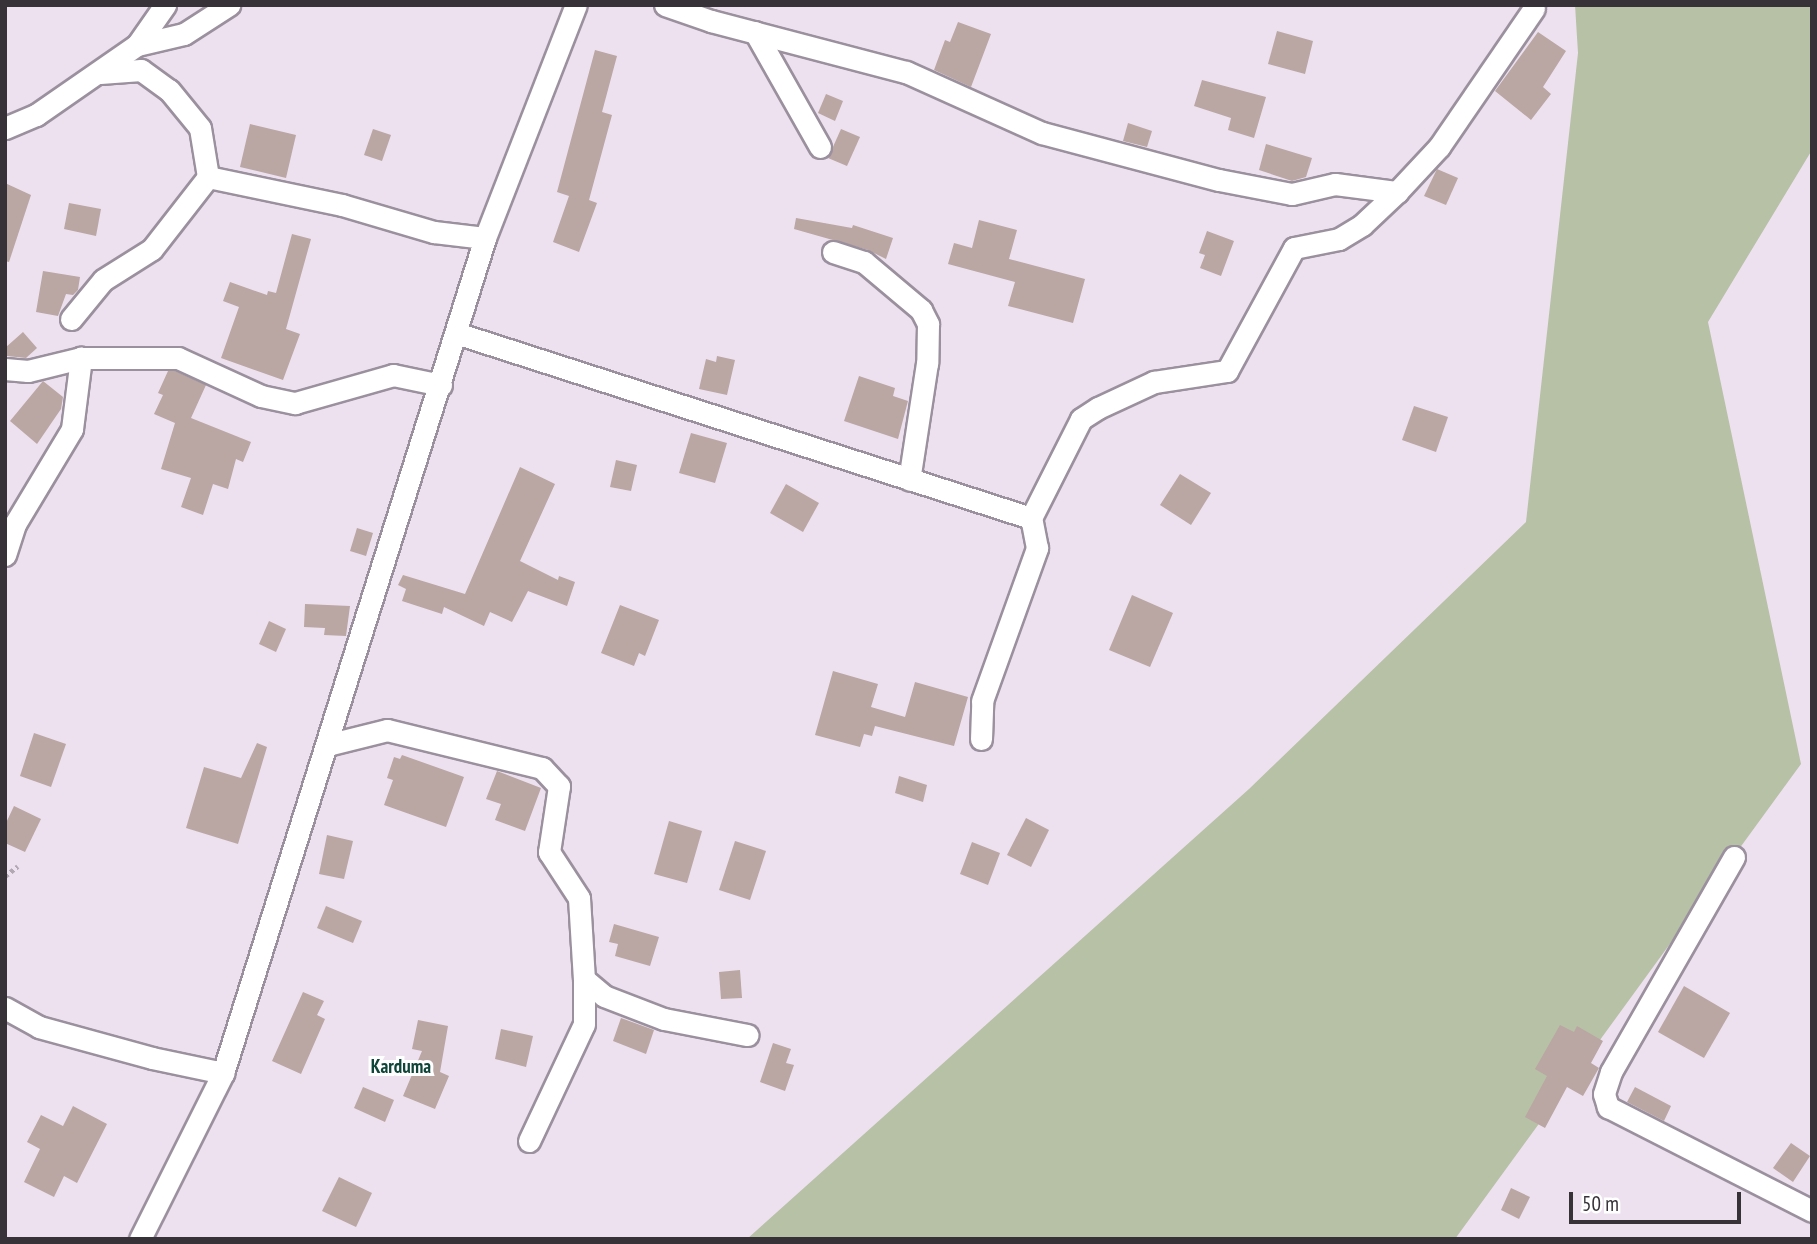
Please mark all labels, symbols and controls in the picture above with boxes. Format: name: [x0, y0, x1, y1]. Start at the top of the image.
district label: Karduma: [371, 1056, 431, 1078]
scale bar: [1572, 1178, 1744, 1222]
text: 50 m: [1582, 1190, 1619, 1217]

